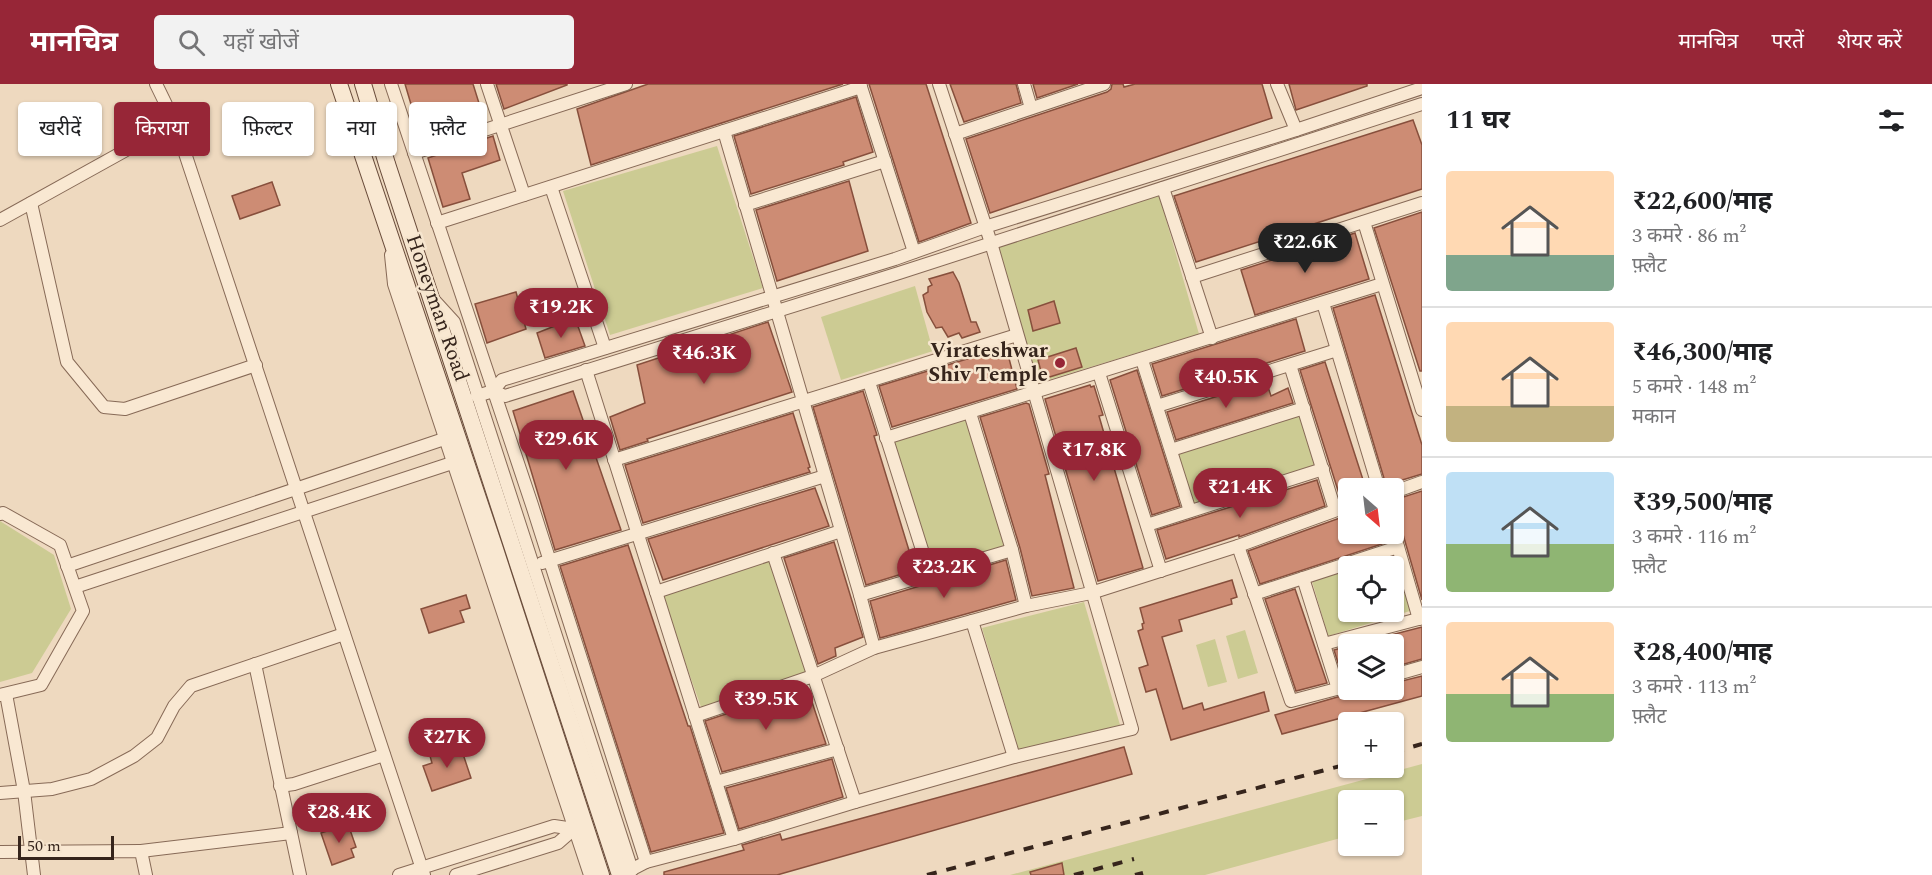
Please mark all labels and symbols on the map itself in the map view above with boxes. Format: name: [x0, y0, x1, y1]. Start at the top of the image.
pin: ₹22.6K: [1256, 223, 1354, 274]
street label: Honeyman Road: [397, 230, 477, 386]
pin: ₹19.2K: [512, 288, 610, 339]
pin: ₹46.3K: [655, 334, 753, 385]
place label: Virateshwar Shiv Temple: [928, 335, 1048, 391]
marker: Virateshwar Shiv Temple: [1053, 356, 1067, 370]
pin: ₹40.5K: [1177, 358, 1275, 409]
pin: ₹29.6K: [517, 420, 615, 471]
pin: ₹17.8K: [1045, 431, 1143, 482]
pin: ₹21.4K: [1191, 468, 1289, 519]
north arrow: [1338, 478, 1404, 544]
pin: ₹23.2K: [895, 548, 993, 599]
pin: ₹39.5K: [717, 680, 815, 731]
pin: ₹27K: [411, 718, 483, 769]
pin: ₹28.4K: [290, 793, 388, 844]
scale bar: [18, 833, 114, 860]

